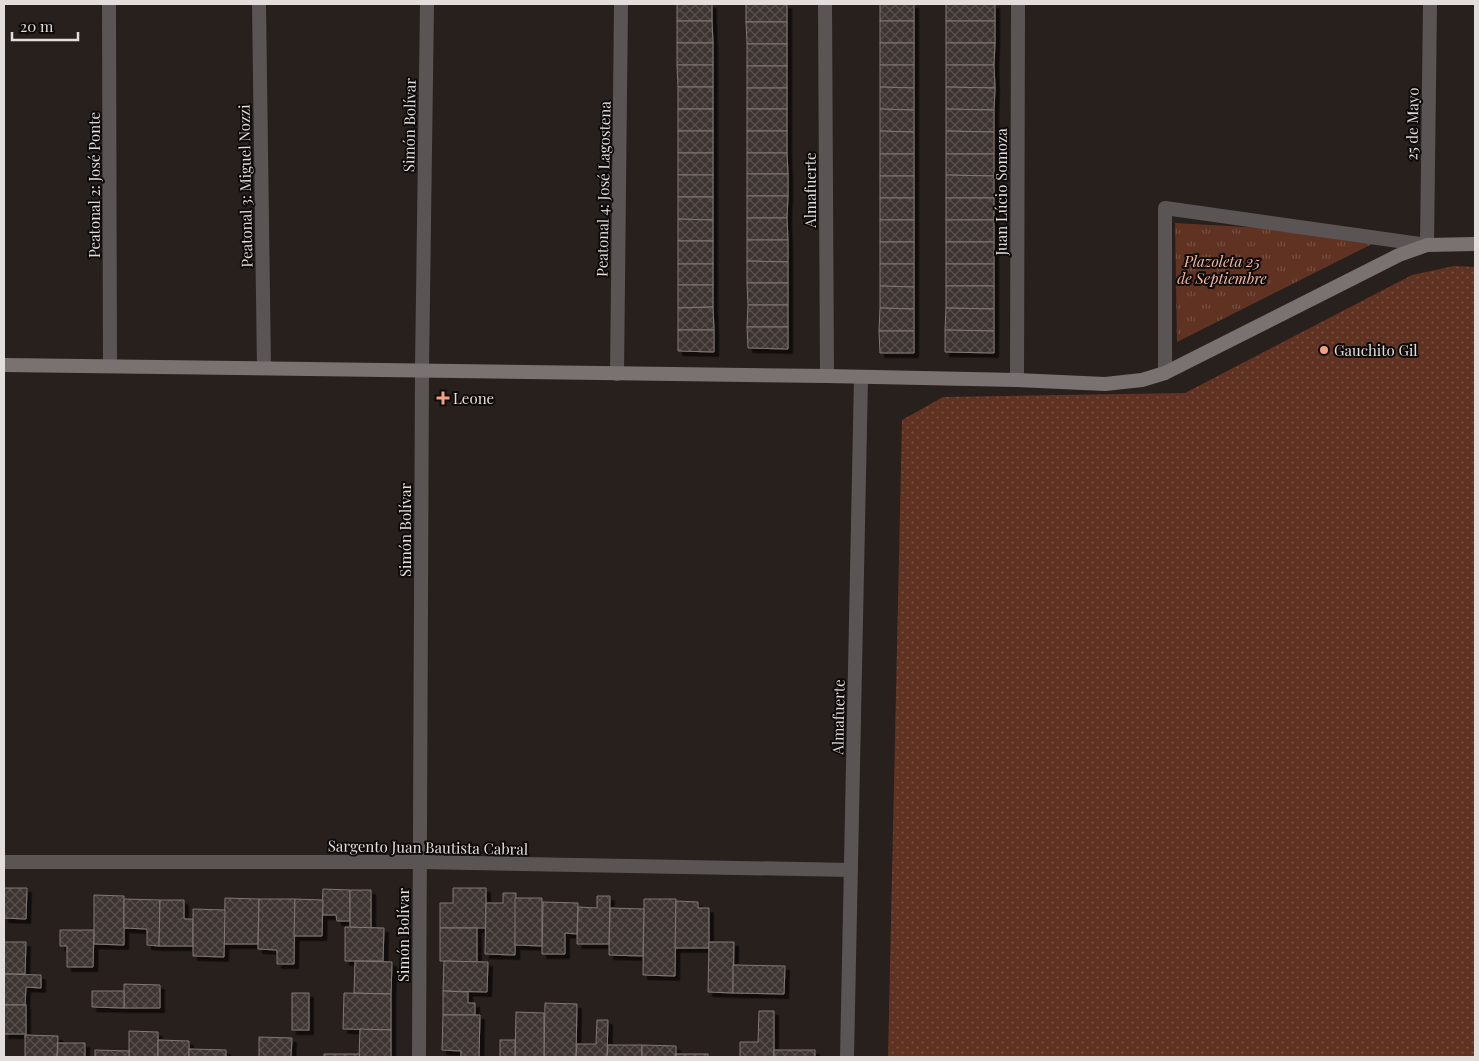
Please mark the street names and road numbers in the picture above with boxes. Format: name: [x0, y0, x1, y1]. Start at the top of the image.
street label: Simón Bolívar: [398, 77, 420, 172]
street label: 25 de Mayo: [1401, 87, 1423, 161]
street label: Peatonal 4: José Lagostena: [591, 100, 615, 277]
street label: Peatonal 3: Miguel Nozzi: [234, 104, 256, 268]
street label: Peatonal 2: José Ponte: [84, 112, 104, 258]
street label: Juan Lúcio Somoza: [991, 128, 1011, 257]
street label: Almafuerte: [800, 152, 820, 229]
street label: Simón Bolívar: [395, 483, 415, 577]
street label: Almafuerte: [827, 679, 849, 756]
street label: Sargento Juan Bautista Cabral: [328, 835, 528, 859]
street label: Simón Bolívar: [393, 888, 413, 982]

